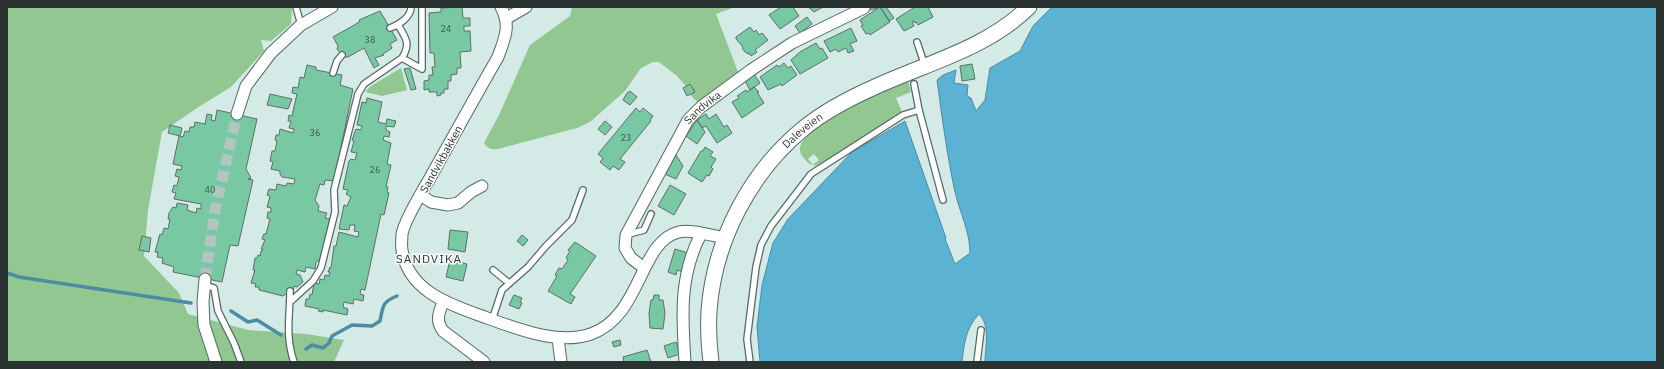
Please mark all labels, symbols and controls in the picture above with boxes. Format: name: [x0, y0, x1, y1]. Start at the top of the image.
house number: 24: [441, 23, 451, 34]
house number: 38: [365, 34, 375, 45]
street label: Sandvika: [681, 87, 724, 127]
street label: Daleveien: [779, 109, 825, 151]
street label: Sandvikbakken: [417, 123, 465, 195]
house number: 36: [310, 127, 320, 138]
house number: 23: [621, 132, 631, 143]
house number: 26: [370, 164, 380, 175]
house number: 40: [205, 184, 215, 195]
district label: SANDVIKA: [396, 251, 462, 266]

